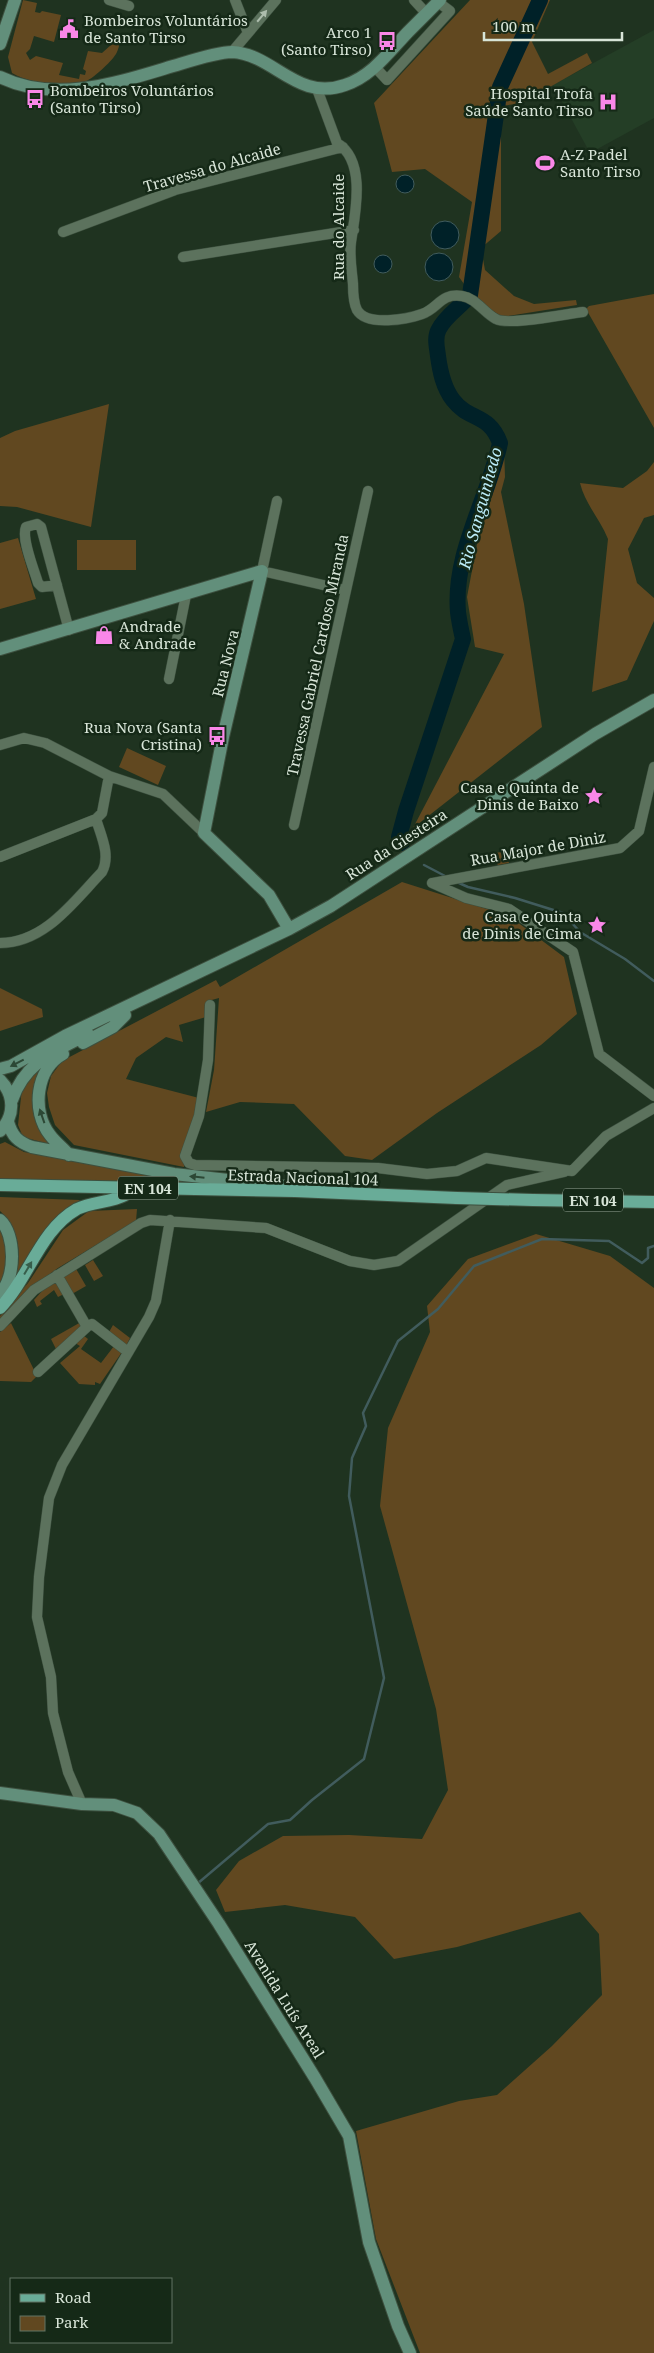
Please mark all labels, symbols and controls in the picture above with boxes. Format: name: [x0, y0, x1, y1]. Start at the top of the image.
place label: Bombeiros Voluntários de Santo Tirso: [84, 10, 248, 47]
scale bar: [484, 10, 622, 42]
one-way arrow: [256, 11, 268, 23]
text: 100 m: [492, 16, 535, 36]
public building icon: Bombeiros Voluntários de Santo Tirso: [58, 18, 80, 40]
place label: Arco 1 (Santo Tirso): [281, 22, 372, 59]
bus stop icon: Arco 1 (Santo Tirso): [376, 30, 398, 52]
place label: Bombeiros Voluntários (Santo Tirso): [50, 80, 214, 117]
place label: Hospital Trofa Saúde Santo Tirso: [465, 83, 593, 120]
bus stop icon: Bombeiros Voluntários (Santo Tirso): [24, 88, 46, 110]
hospital icon: Hospital Trofa Saúde Santo Tirso: [597, 91, 619, 113]
street label: Travessa do Alcaide: [141, 138, 283, 196]
place label: A-Z Padel Santo Tirso: [560, 144, 641, 181]
sports icon: A-Z Padel Santo Tirso: [534, 152, 556, 174]
street label: Rua do Alcaide: [328, 174, 348, 280]
water label: Rio Sanguinhedo: [453, 445, 507, 572]
street label: Travessa Gabriel Cardoso Miranda: [282, 532, 352, 778]
place label: Andrade & Andrade: [119, 616, 196, 653]
shop icon: Andrade & Andrade: [93, 624, 115, 646]
street label: Rua Nova: [207, 627, 243, 699]
place label: Rua Nova (Santa Cristina): [84, 717, 202, 754]
bus stop icon: Rua Nova (Santa Cristina): [206, 725, 228, 747]
place label: Casa e Quinta de Dinis de Baixo: [460, 777, 579, 814]
place icon: Casa e Quinta de Dinis de Baixo: [583, 785, 605, 807]
street label: Rua da Giesteira: [342, 804, 450, 884]
street label: Rua Major de Diniz: [469, 826, 607, 870]
place label: Casa e Quinta de Dinis de Cima: [462, 906, 582, 943]
place icon: Casa e Quinta de Dinis de Cima: [586, 914, 608, 936]
one-way arrow: [10, 1059, 24, 1067]
one-way arrow: [38, 1108, 46, 1123]
street label: Estrada Nacional 104: [227, 1164, 379, 1190]
one-way arrow: [189, 1173, 205, 1181]
road number: EN 104: [118, 1176, 178, 1200]
road number: EN 104: [563, 1188, 623, 1212]
one-way arrow: [24, 1262, 33, 1275]
street label: Avenida Luís Areal: [241, 1936, 330, 2062]
legend: [10, 2278, 172, 2343]
text: Road: [55, 2287, 91, 2307]
text: Park: [55, 2312, 89, 2332]

